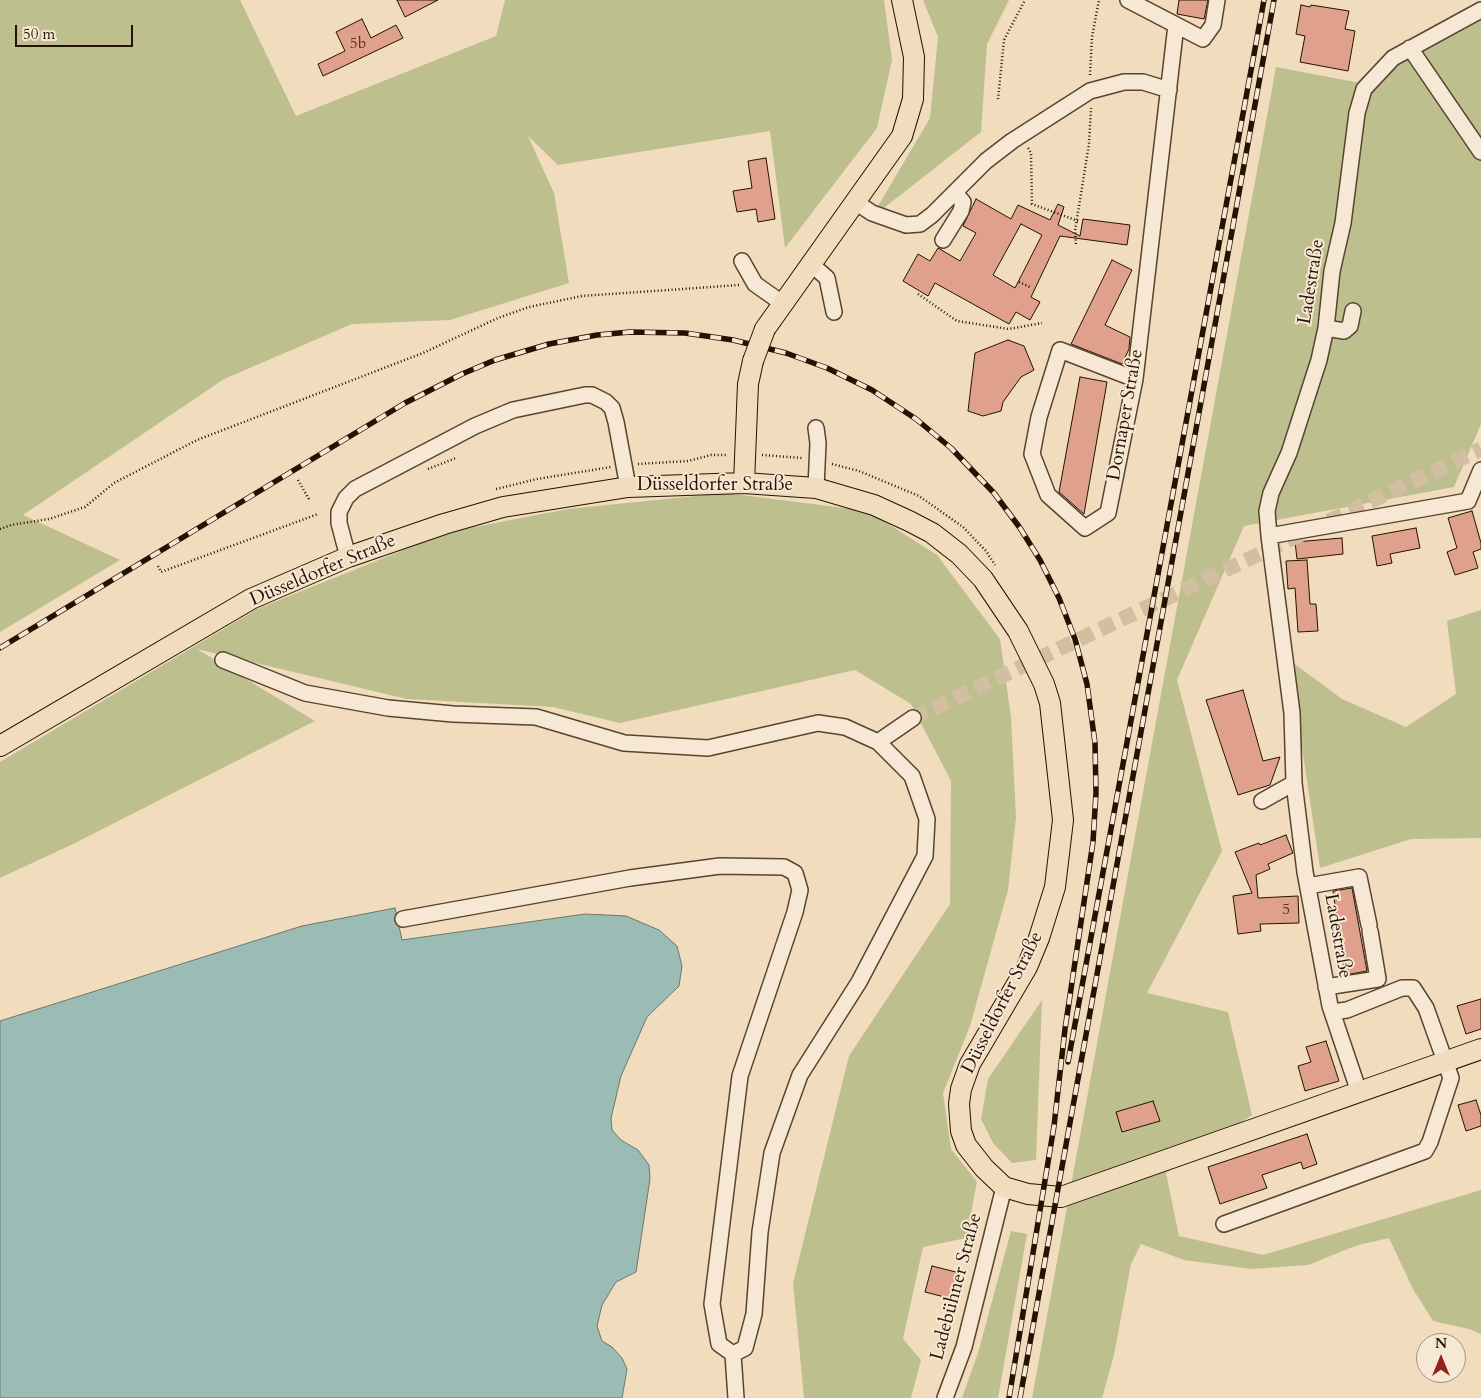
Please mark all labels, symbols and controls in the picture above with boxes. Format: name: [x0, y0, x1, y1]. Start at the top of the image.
scale bar: [18, 15, 135, 47]
text: 50 m: [23, 24, 55, 44]
house number: 5b: [350, 34, 366, 54]
street label: Ladestraße: [1294, 238, 1330, 326]
street label: Dornaper Straße: [1103, 348, 1149, 482]
street label: Düsseldorfer Straße: [637, 475, 793, 497]
street label: Düsseldorfer Straße: [247, 530, 399, 612]
street label: Ladestraße: [1318, 892, 1356, 980]
house number: 5: [1282, 900, 1290, 920]
street label: Düsseldorfer Straße: [957, 928, 1049, 1078]
street label: Ladebühner Straße: [926, 1211, 988, 1363]
north arrow: [1416, 1333, 1466, 1383]
text: N: [1435, 1334, 1447, 1353]

